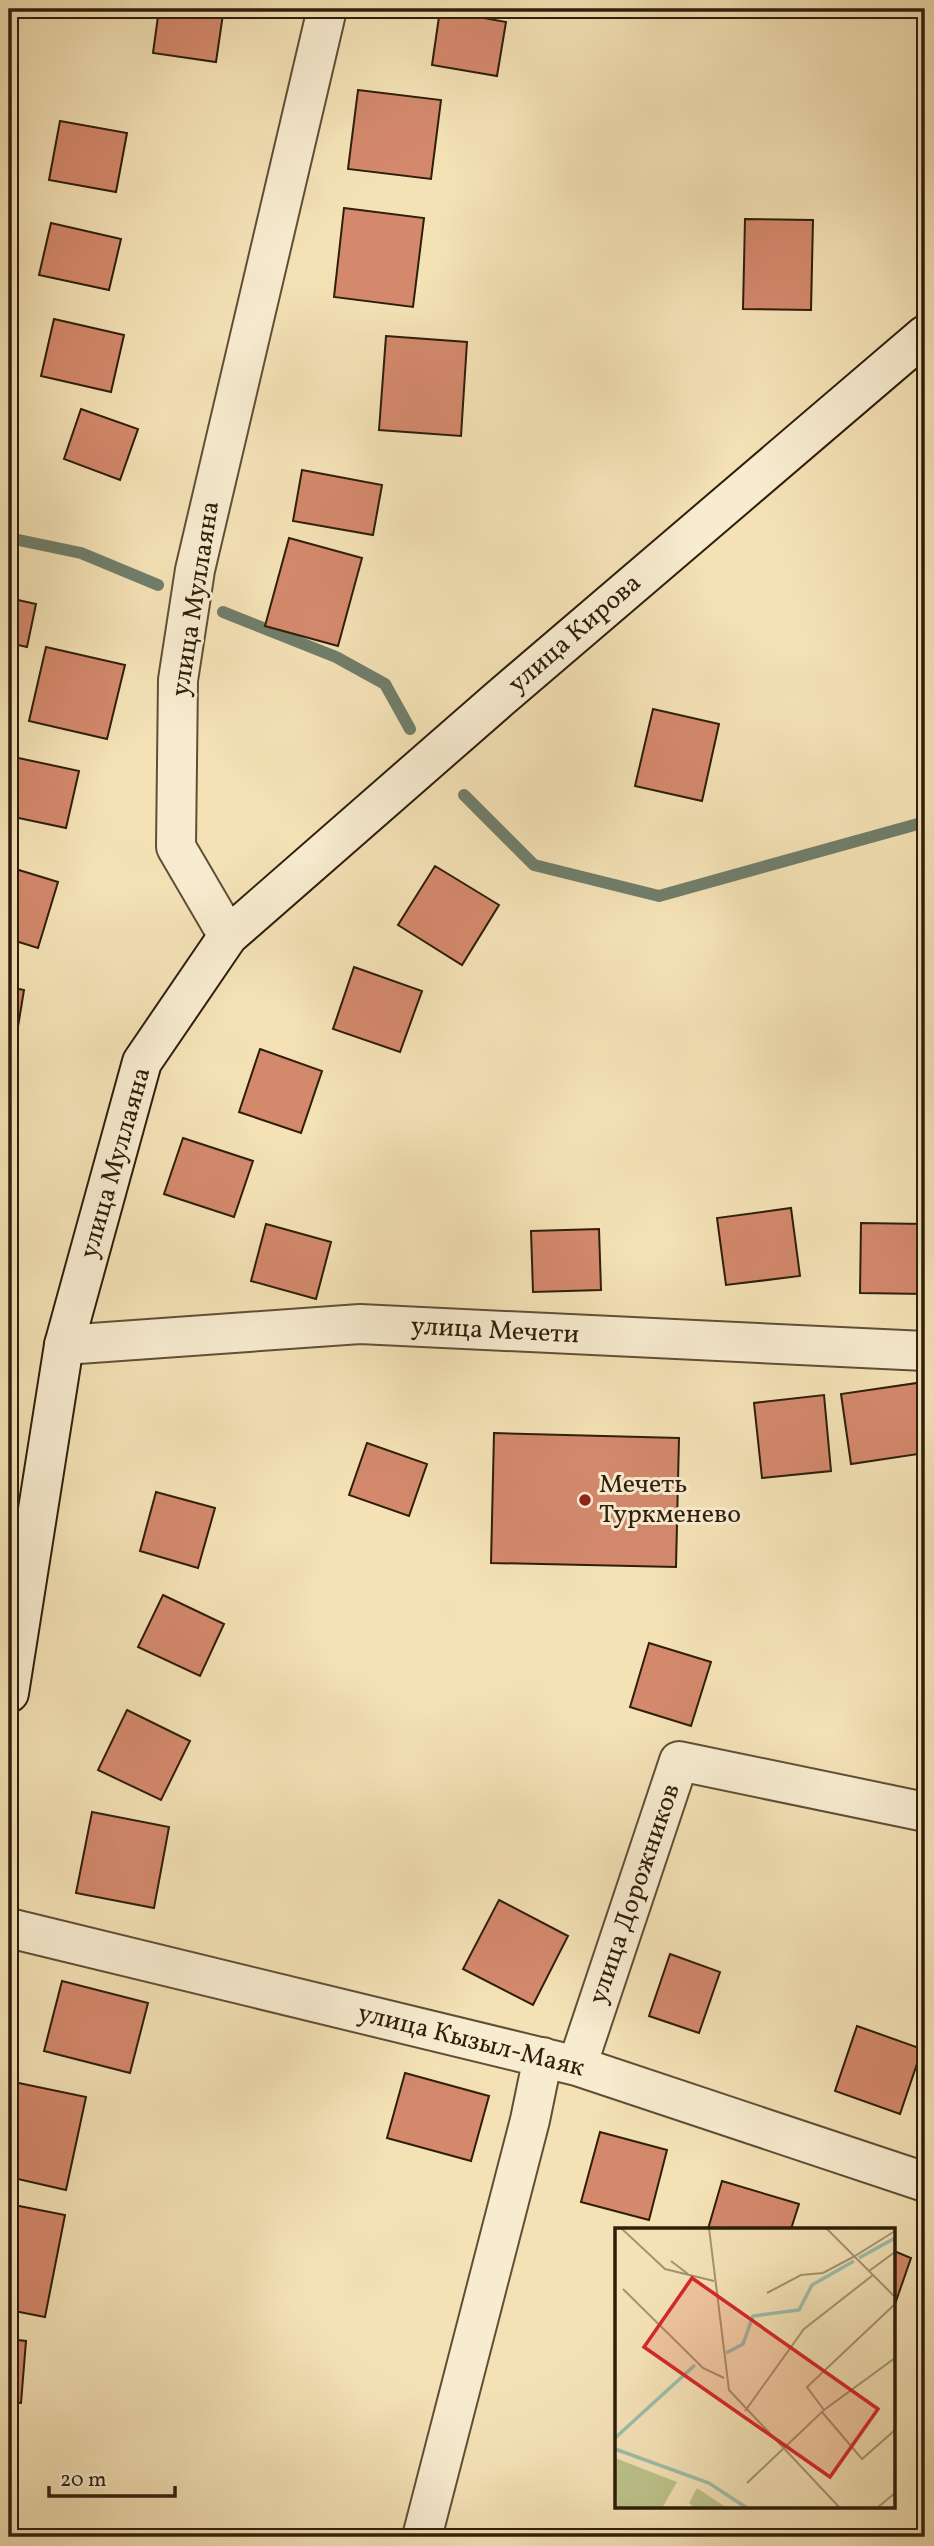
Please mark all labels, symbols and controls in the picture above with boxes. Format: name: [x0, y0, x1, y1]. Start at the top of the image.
street label: улица Муллаяна: [163, 499, 229, 699]
street label: улица Кирова: [501, 566, 649, 702]
street label: улица Муллаяна: [71, 1063, 161, 1263]
street label: улица Мечети: [410, 1309, 580, 1353]
place label: Мечеть Туркменево: [599, 1467, 741, 1533]
marker: Мечеть Туркменево: [577, 1492, 593, 1508]
street label: улица Дорожников: [580, 1779, 690, 2009]
street label: улица Кызыл-Маяк: [354, 1995, 588, 2087]
inset map: [615, 2228, 895, 2508]
scale bar: [49, 2455, 175, 2499]
text: 20 m: [60, 2466, 106, 2495]

